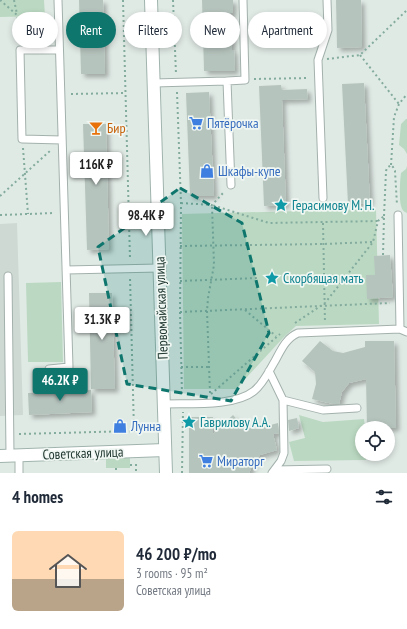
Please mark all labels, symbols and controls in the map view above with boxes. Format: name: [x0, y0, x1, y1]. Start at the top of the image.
chip: Buy: [12, 12, 58, 48]
chip: Rent: [66, 12, 116, 48]
chip: Filters: [124, 12, 182, 48]
chip: New: [190, 12, 240, 48]
chip: Apartment: [248, 12, 327, 48]
place label: Пятёрочка: [207, 114, 259, 132]
supermarket icon: Пятёрочка: [188, 115, 204, 131]
place label: Бир: [107, 119, 125, 137]
bar icon: Бир: [88, 120, 104, 136]
pin: 116K ₽: [63, 152, 129, 186]
text: 116K ₽: [79, 156, 113, 173]
place label: Шкафы-купе: [218, 162, 281, 180]
shop icon: Шкафы-купе: [199, 163, 215, 179]
place label: Герасимову М. Н.: [292, 196, 375, 214]
place icon: Герасимову М. Н.: [273, 197, 289, 213]
pin: 98.4K ₽: [109, 203, 183, 237]
text: 98.4K ₽: [128, 207, 164, 224]
street label: Первомайская улица: [150, 256, 172, 360]
place label: Скорбящая мать: [283, 269, 364, 287]
place icon: Скорбящая мать: [264, 270, 280, 286]
pin: 31.3K ₽: [65, 307, 139, 341]
text: 31.3K ₽: [84, 311, 120, 328]
pin: 46.2K ₽: [23, 368, 97, 402]
text: 46.2K ₽: [42, 372, 78, 389]
place label: Гаврилову А.А.: [200, 413, 271, 431]
place icon: Гаврилову А.А.: [181, 414, 197, 430]
place label: Лунна: [130, 417, 161, 435]
shop icon: Лунна: [112, 418, 128, 434]
map controls: [355, 421, 395, 461]
button: locate: [355, 421, 395, 461]
street label: Советская улица: [42, 443, 124, 463]
place label: Мираторг: [217, 452, 265, 470]
supermarket icon: Мираторг: [198, 453, 214, 469]
text: 4 homes: [12, 486, 63, 508]
icon: filters: [373, 486, 395, 508]
text: 46 200 ₽/mo: [136, 543, 217, 565]
icon: home: [44, 547, 92, 595]
text: 3 rooms · 95 m²: [136, 565, 208, 582]
text: Советская улица: [136, 582, 211, 599]

